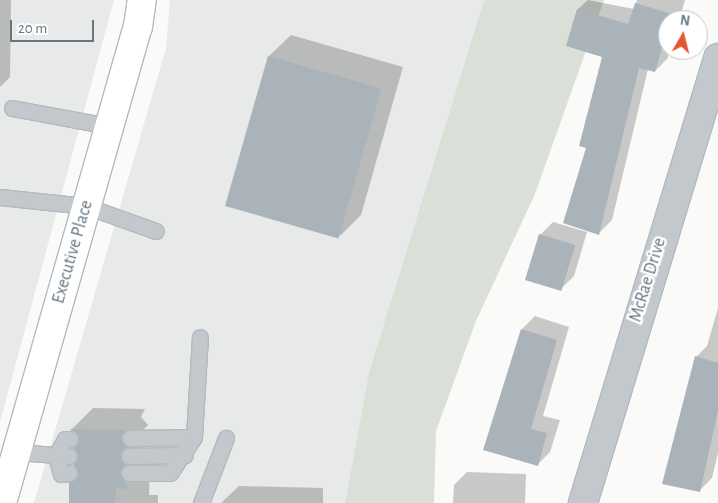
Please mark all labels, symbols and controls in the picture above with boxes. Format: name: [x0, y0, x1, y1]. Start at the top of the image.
scale bar: [12, 10, 96, 42]
north arrow: [658, 10, 708, 60]
text: N: [679, 14, 691, 29]
text: 20 m: [18, 21, 47, 36]
street label: Executive Place: [48, 198, 98, 306]
street label: McRae Drive: [625, 235, 671, 325]

